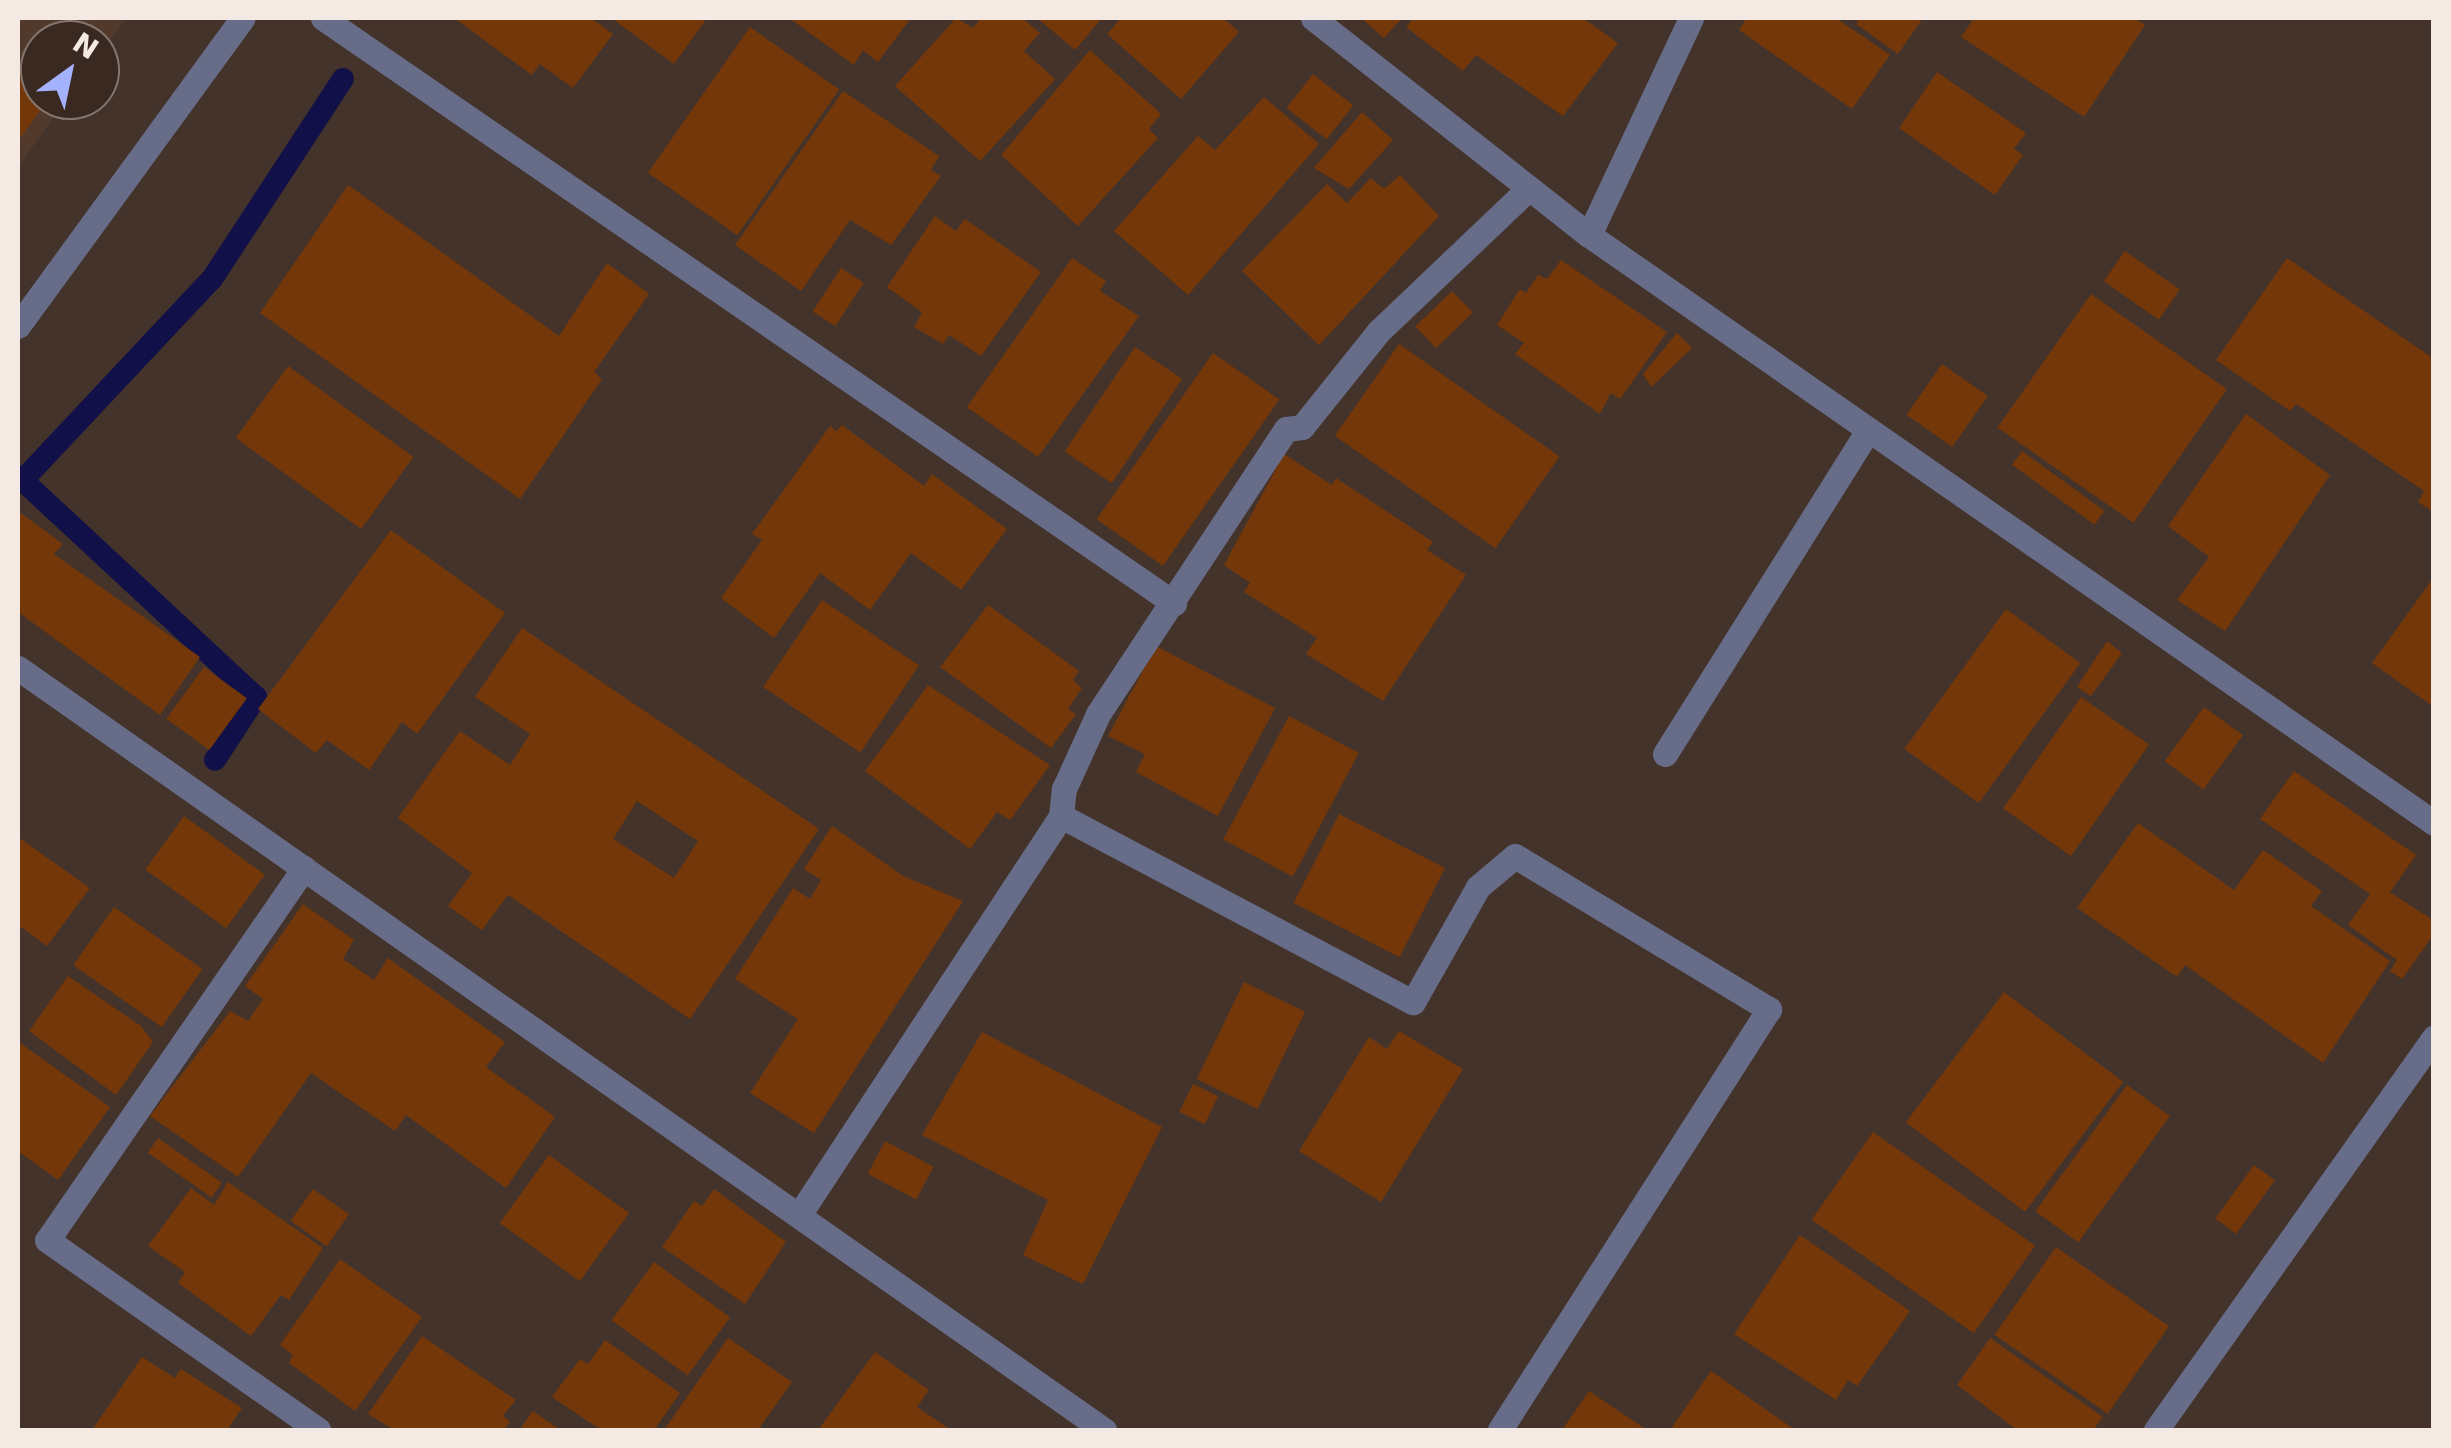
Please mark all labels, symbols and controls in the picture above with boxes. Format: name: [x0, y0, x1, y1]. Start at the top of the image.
north arrow: [20, 20, 120, 120]
text: N: [67, 26, 104, 66]

